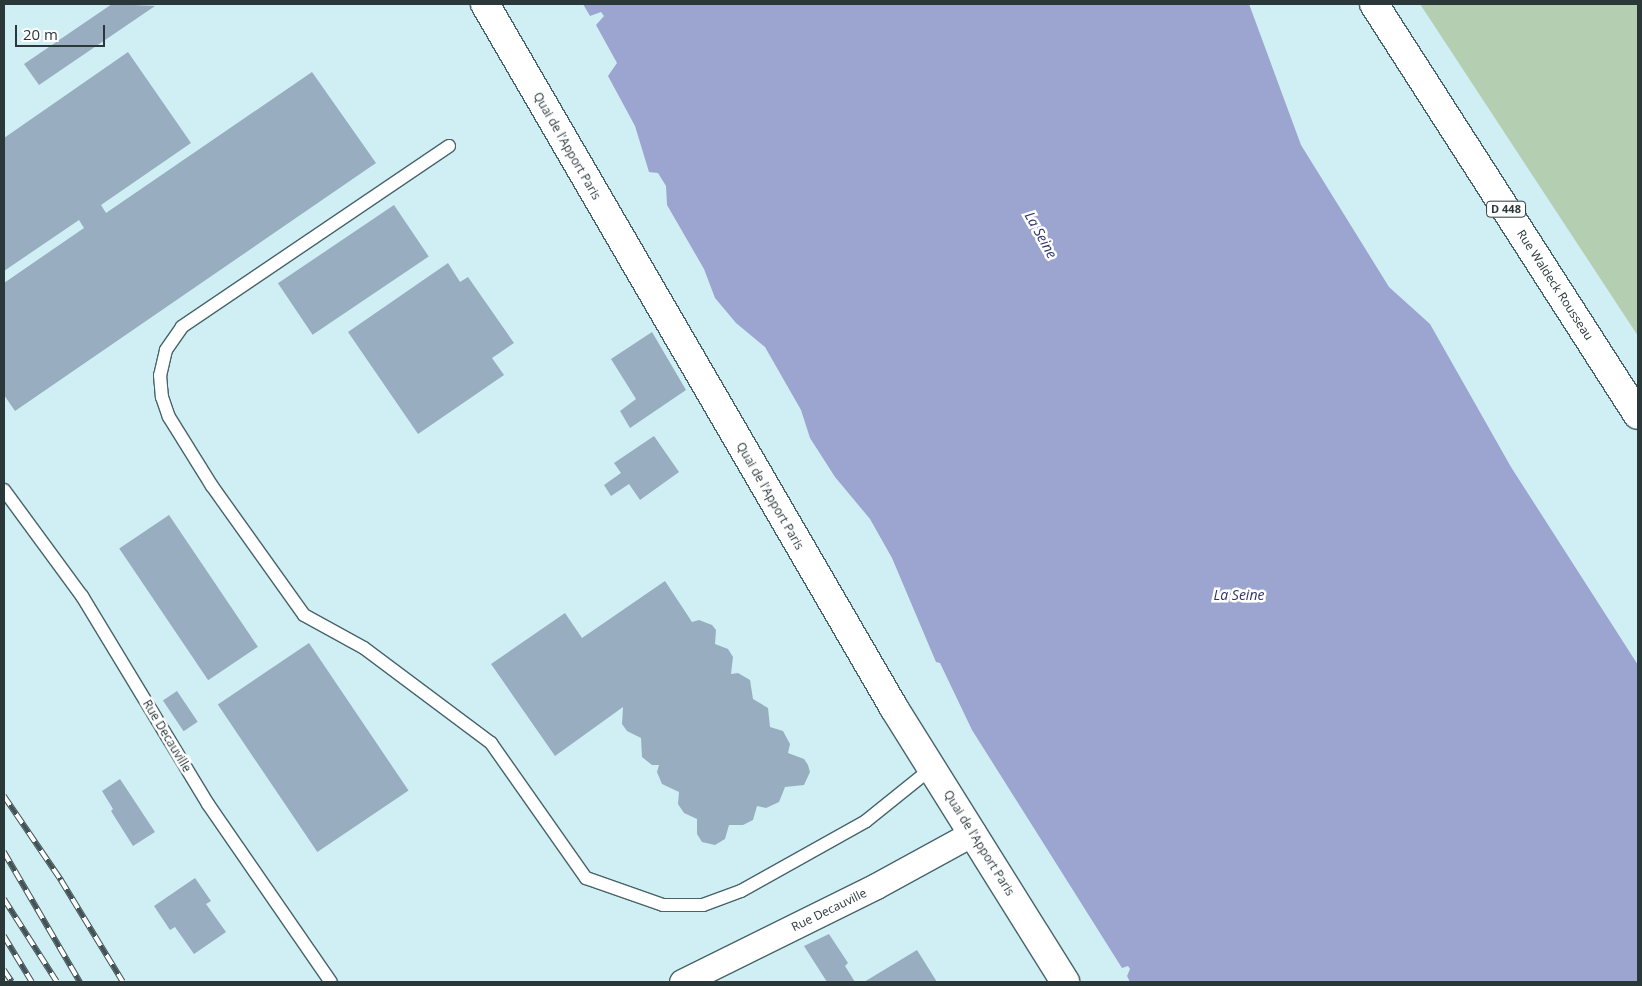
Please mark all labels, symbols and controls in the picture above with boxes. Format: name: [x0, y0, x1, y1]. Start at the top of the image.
scale bar: [18, 15, 108, 47]
text: 20 m: [23, 24, 58, 44]
street label: Quai de l'Apport Paris: [530, 90, 604, 202]
road number: D 448: [1486, 200, 1526, 218]
water label: La Seine: [1021, 209, 1061, 261]
street label: Rue Waldeck Rousseau: [1514, 227, 1596, 343]
street label: Quai de l'Apport Paris: [733, 440, 807, 552]
water label: La Seine: [1214, 587, 1264, 603]
street label: Rue Decauville: [140, 697, 194, 775]
street label: Quai de l'Apport Paris: [941, 788, 1017, 898]
street label: Rue Decauville: [789, 886, 869, 934]

